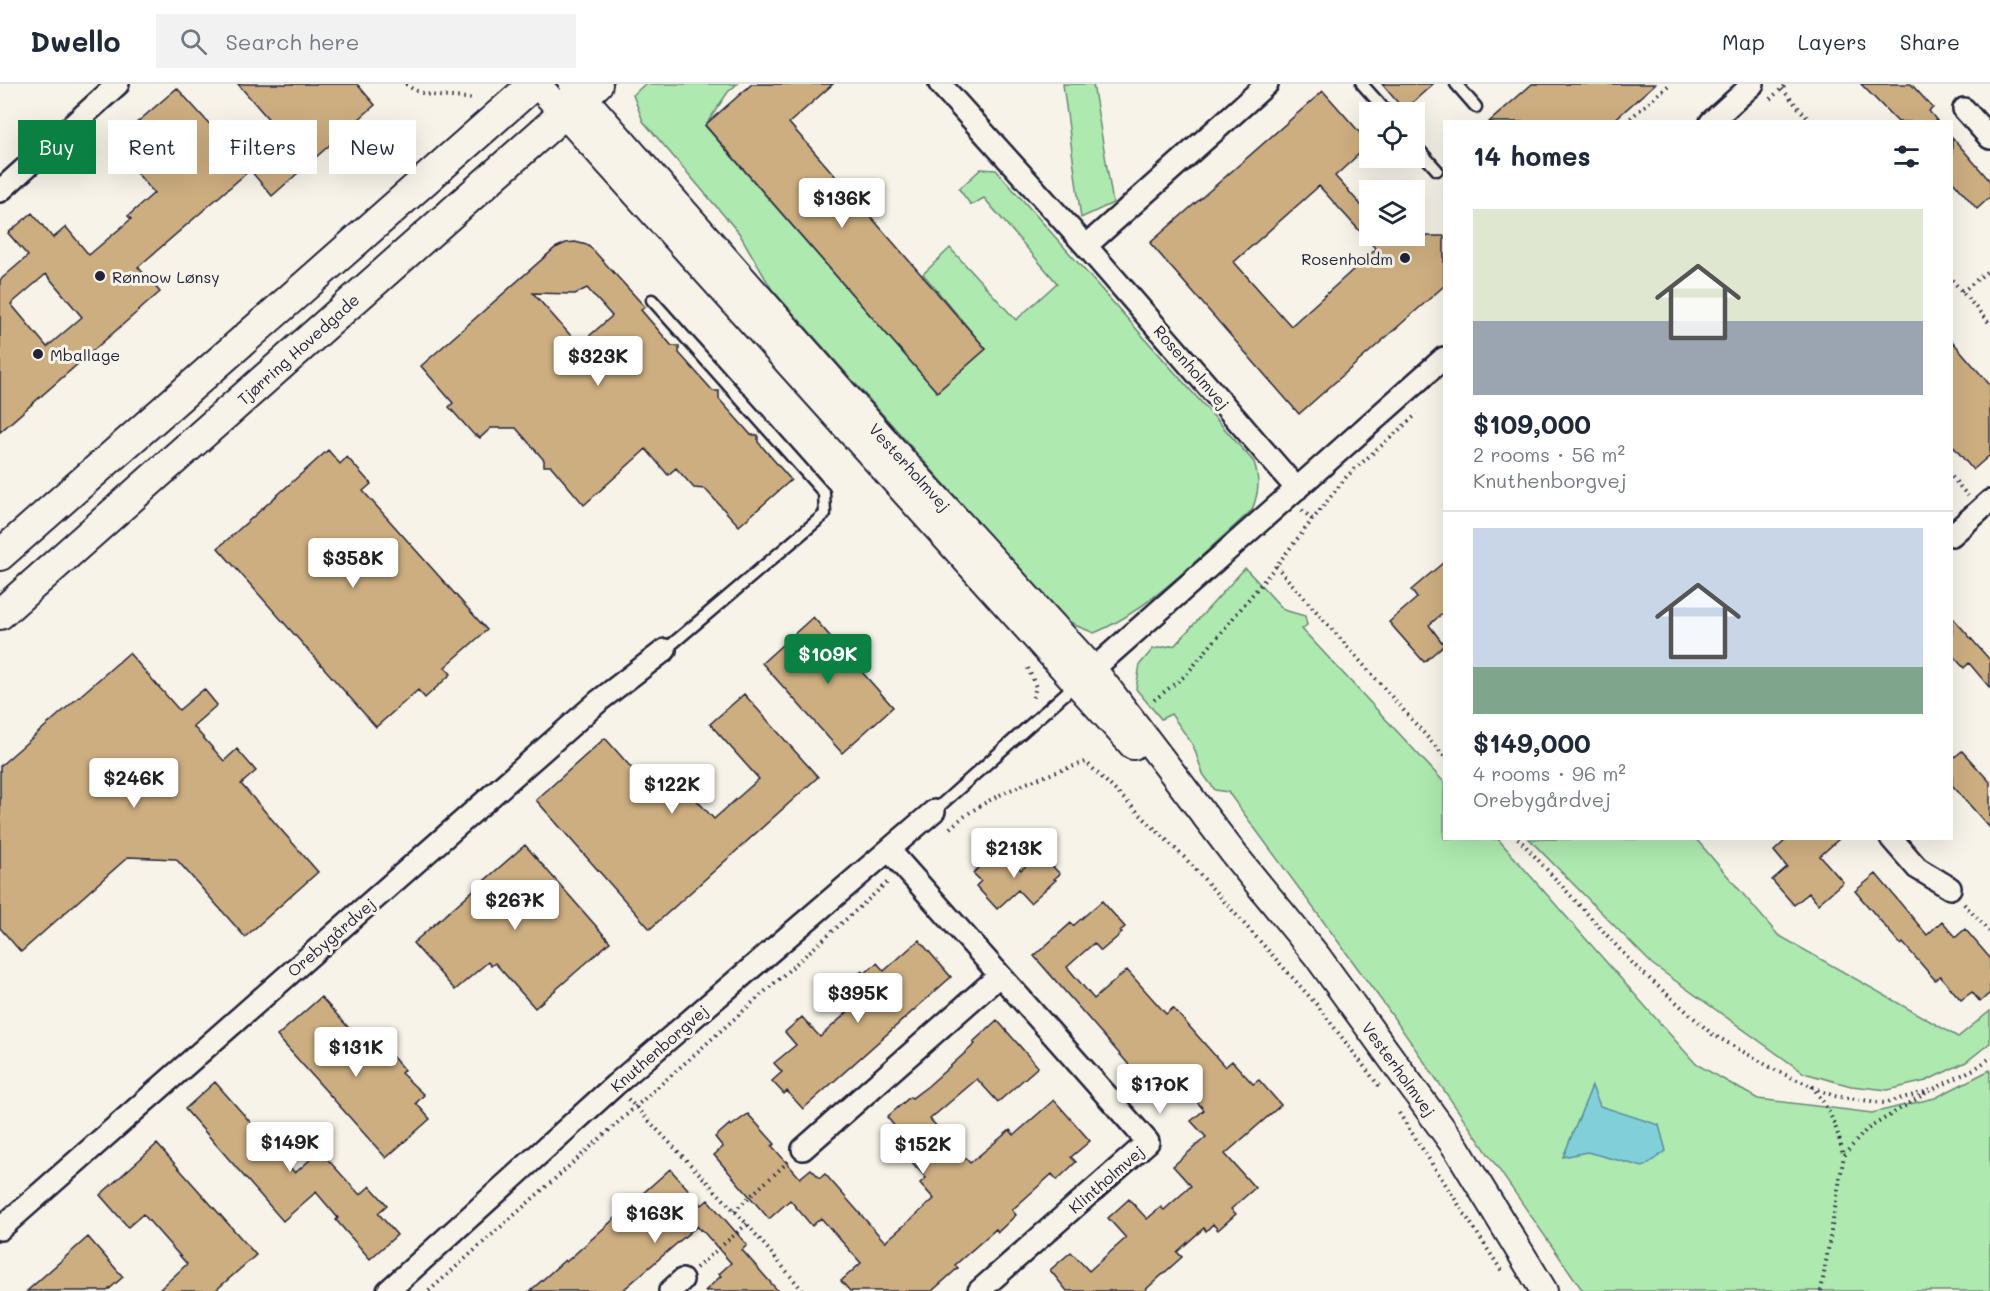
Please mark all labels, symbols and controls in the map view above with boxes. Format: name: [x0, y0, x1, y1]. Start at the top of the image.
search box: [156, 14, 576, 68]
text: Dwello: [30, 23, 120, 59]
icon: search: [177, 25, 210, 58]
text: Search here: [225, 27, 359, 56]
text: Map: [1722, 28, 1765, 55]
text: Layers: [1798, 28, 1867, 55]
text: Share: [1900, 28, 1960, 55]
map controls: [1359, 102, 1425, 246]
button: locate: [1359, 102, 1425, 168]
chip: Buy: [18, 120, 96, 174]
chip: Rent: [108, 120, 197, 174]
chip: Filters: [209, 120, 317, 174]
chip: New: [329, 120, 416, 174]
text: 14 homes: [1473, 139, 1591, 173]
icon: filters: [1890, 140, 1923, 173]
pin: $136K: [800, 178, 884, 229]
button: layers: [1359, 180, 1425, 246]
text: $136K: [813, 184, 871, 210]
place label: Rosenholdm: [1301, 248, 1393, 269]
icon: home: [1644, 248, 1752, 356]
marker: Rosenholdm: [1398, 251, 1412, 265]
place label: Rønnow Lønsy: [112, 266, 220, 287]
marker: Rønnow Lønsy: [93, 269, 107, 283]
street label: Tjørring Hovedgade: [233, 289, 363, 409]
street label: Rosenholmvej: [1150, 320, 1234, 414]
pin: $323K: [556, 336, 640, 387]
text: $323K: [568, 342, 628, 368]
place label: Mballage: [50, 344, 120, 365]
marker: Mballage: [31, 347, 45, 361]
text: $109,000: [1473, 407, 1591, 441]
street label: Vesterholmvej: [865, 418, 955, 516]
text: 2 rooms · 56 m²: [1473, 441, 1625, 467]
text: Knuthenborgvej: [1473, 467, 1627, 493]
pin: $358K: [311, 538, 395, 589]
text: $358K: [322, 544, 384, 570]
icon: home: [1644, 567, 1752, 675]
pin: $109K: [786, 634, 870, 685]
text: $109K: [798, 640, 858, 666]
text: $149,000: [1473, 726, 1591, 760]
pin: $246K: [92, 758, 176, 809]
text: 4 rooms · 96 m²: [1473, 760, 1626, 786]
text: $246K: [103, 764, 165, 790]
pin: $122K: [630, 764, 714, 815]
text: $122K: [644, 770, 700, 796]
text: Orebygårdvej: [1473, 786, 1611, 812]
pin: $213K: [972, 828, 1056, 879]
text: $213K: [985, 834, 1043, 860]
pin: $267K: [473, 880, 557, 931]
text: $267K: [485, 886, 545, 912]
street label: Orebygårdvej: [282, 893, 380, 981]
pin: $395K: [816, 973, 900, 1024]
text: $395K: [827, 979, 889, 1005]
street label: Knuthenborgvej: [606, 1000, 712, 1096]
street label: Vesterholmvej: [1358, 1018, 1440, 1120]
pin: $131K: [314, 1027, 398, 1078]
text: $131K: [328, 1033, 384, 1059]
pin: $170K: [1118, 1064, 1202, 1115]
text: $170K: [1131, 1070, 1189, 1096]
pin: $149K: [248, 1122, 332, 1173]
pin: $152K: [881, 1124, 965, 1175]
text: $149K: [260, 1128, 320, 1154]
text: $152K: [894, 1130, 952, 1156]
street label: Klintholmvej: [1064, 1140, 1148, 1218]
pin: $163K: [613, 1193, 697, 1244]
text: $163K: [626, 1199, 684, 1225]

